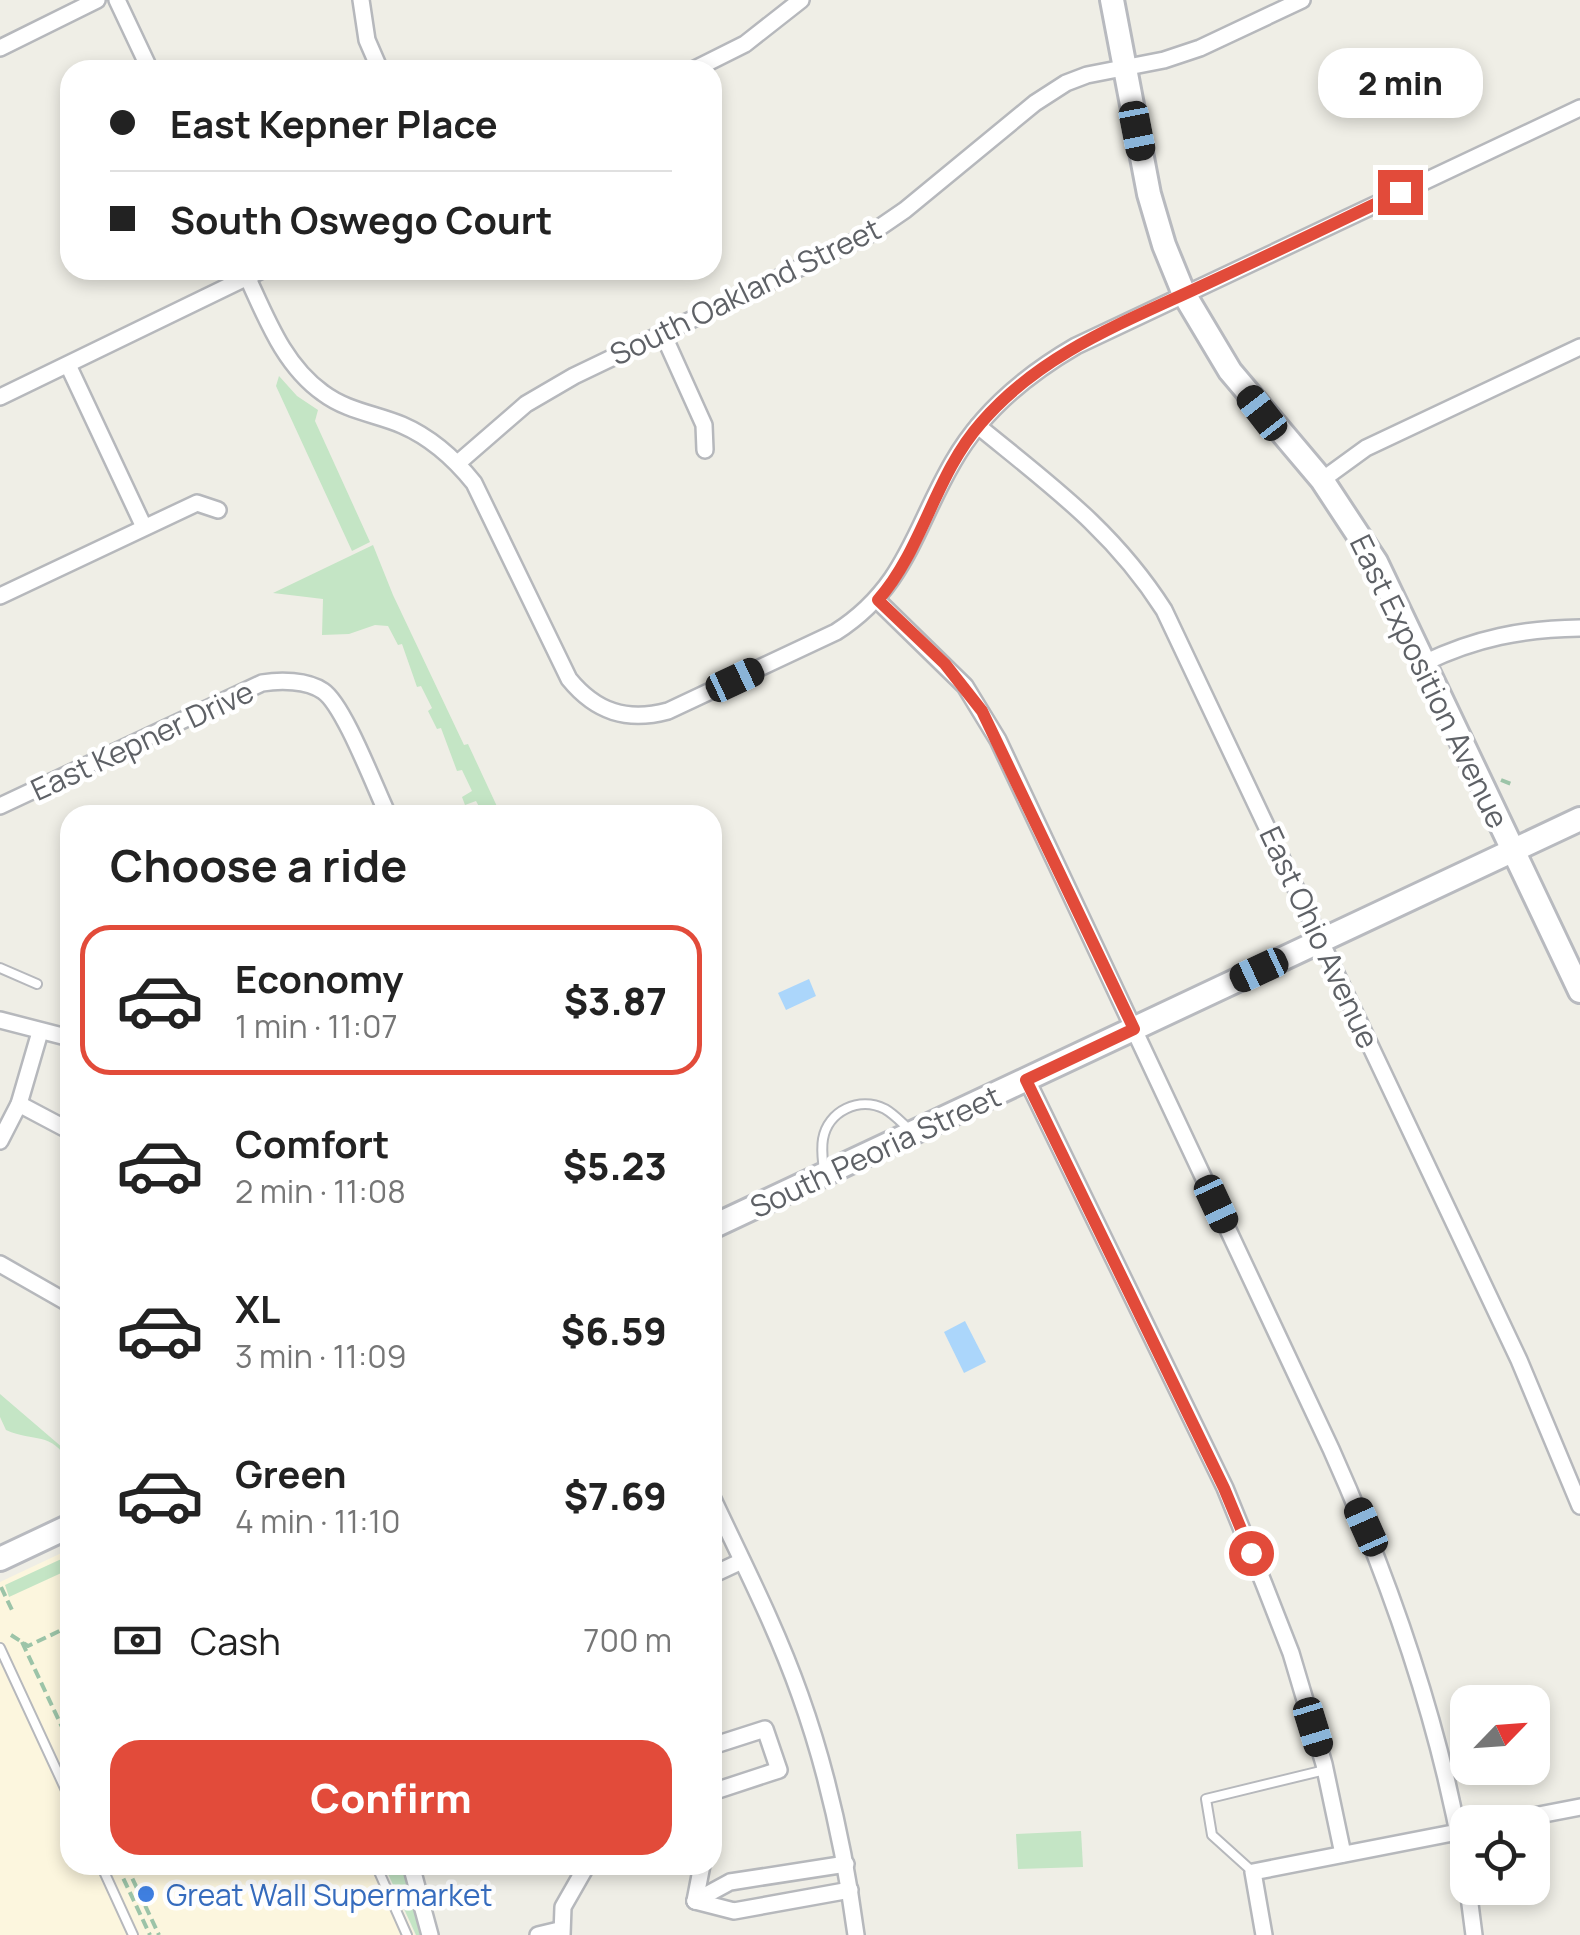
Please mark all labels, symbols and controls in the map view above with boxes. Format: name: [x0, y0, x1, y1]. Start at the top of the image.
callout: 2 min: [1318, 47, 1482, 117]
text: 2 min: [1358, 61, 1443, 105]
text: East Kepner Place: [170, 97, 498, 149]
car: [1117, 99, 1157, 163]
route end: [1378, 170, 1423, 215]
text: South Oswego Court: [170, 193, 552, 245]
street label: South Oakland Street: [603, 208, 887, 374]
car: [1232, 380, 1292, 446]
street label: East Exposition Avenue: [1341, 527, 1519, 835]
car: [701, 654, 769, 706]
street label: East Kepner Drive: [24, 670, 260, 810]
street label: East Ohio Avenue: [1251, 819, 1389, 1055]
text: Choose a ride: [110, 834, 407, 896]
car: [1225, 944, 1293, 996]
text: Economy: [235, 952, 404, 1004]
icon: car: [115, 955, 205, 1045]
text: $3.87: [564, 974, 667, 1026]
text: 1 min · 11:07: [235, 1004, 398, 1048]
street label: South Peoria Street: [743, 1075, 1007, 1227]
text: Comfort: [235, 1117, 389, 1169]
icon: car: [115, 1120, 205, 1210]
text: $5.23: [563, 1139, 667, 1191]
text: 2 min · 11:08: [235, 1169, 406, 1213]
car: [1190, 1170, 1242, 1238]
text: XL: [235, 1282, 280, 1334]
icon: car: [115, 1285, 205, 1375]
text: $6.59: [561, 1304, 667, 1356]
text: 3 min · 11:09: [235, 1334, 407, 1378]
text: Green: [235, 1447, 347, 1499]
icon: car: [115, 1450, 205, 1540]
text: $7.69: [564, 1469, 667, 1521]
car: [1340, 1493, 1392, 1561]
text: 4 min · 11:10: [235, 1499, 400, 1543]
route start: [1229, 1531, 1274, 1576]
icon: cash: [110, 1613, 165, 1668]
text: Cash: [190, 1614, 281, 1666]
text: 700 m: [583, 1618, 672, 1662]
north arrow: [1450, 1685, 1550, 1785]
map controls: [1450, 1685, 1550, 1905]
car: [1290, 1694, 1336, 1760]
button: Confirm: [110, 1740, 672, 1855]
button: locate: [1450, 1805, 1550, 1905]
place label: Great Wall Supermarket: [166, 1874, 492, 1915]
marker: Great Wall Supermarket: [135, 1883, 157, 1905]

